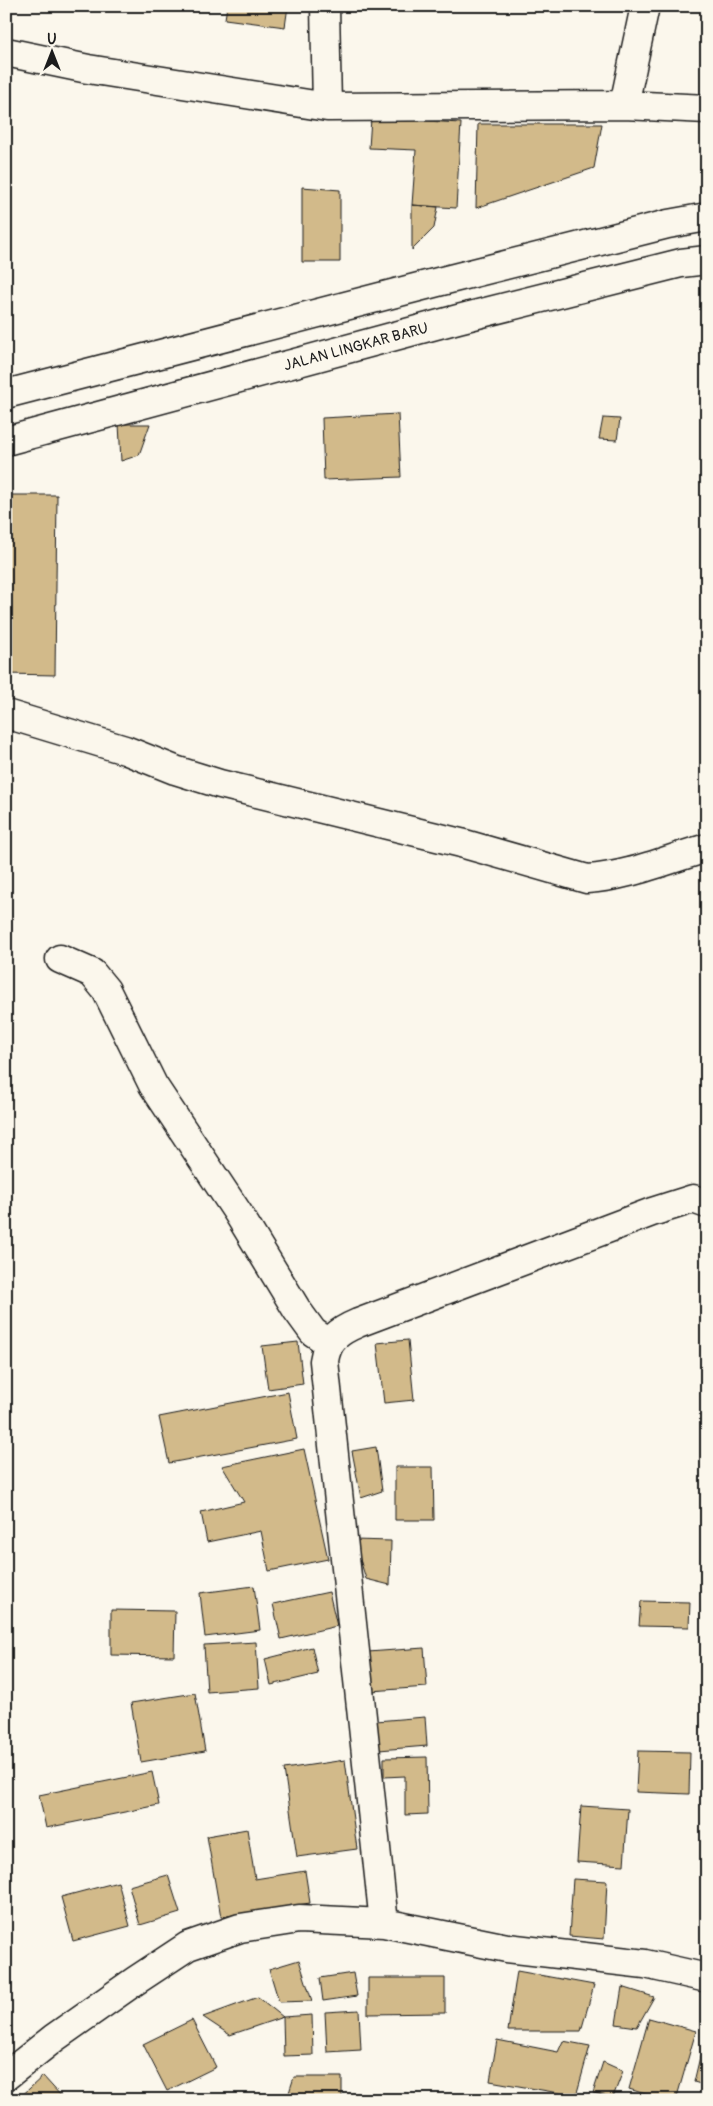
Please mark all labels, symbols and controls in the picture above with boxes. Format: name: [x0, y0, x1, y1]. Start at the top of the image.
north arrow: [28, 28, 78, 78]
text: U: [47, 31, 57, 48]
street label: JALAN LINGKAR BARU: [282, 319, 430, 375]

